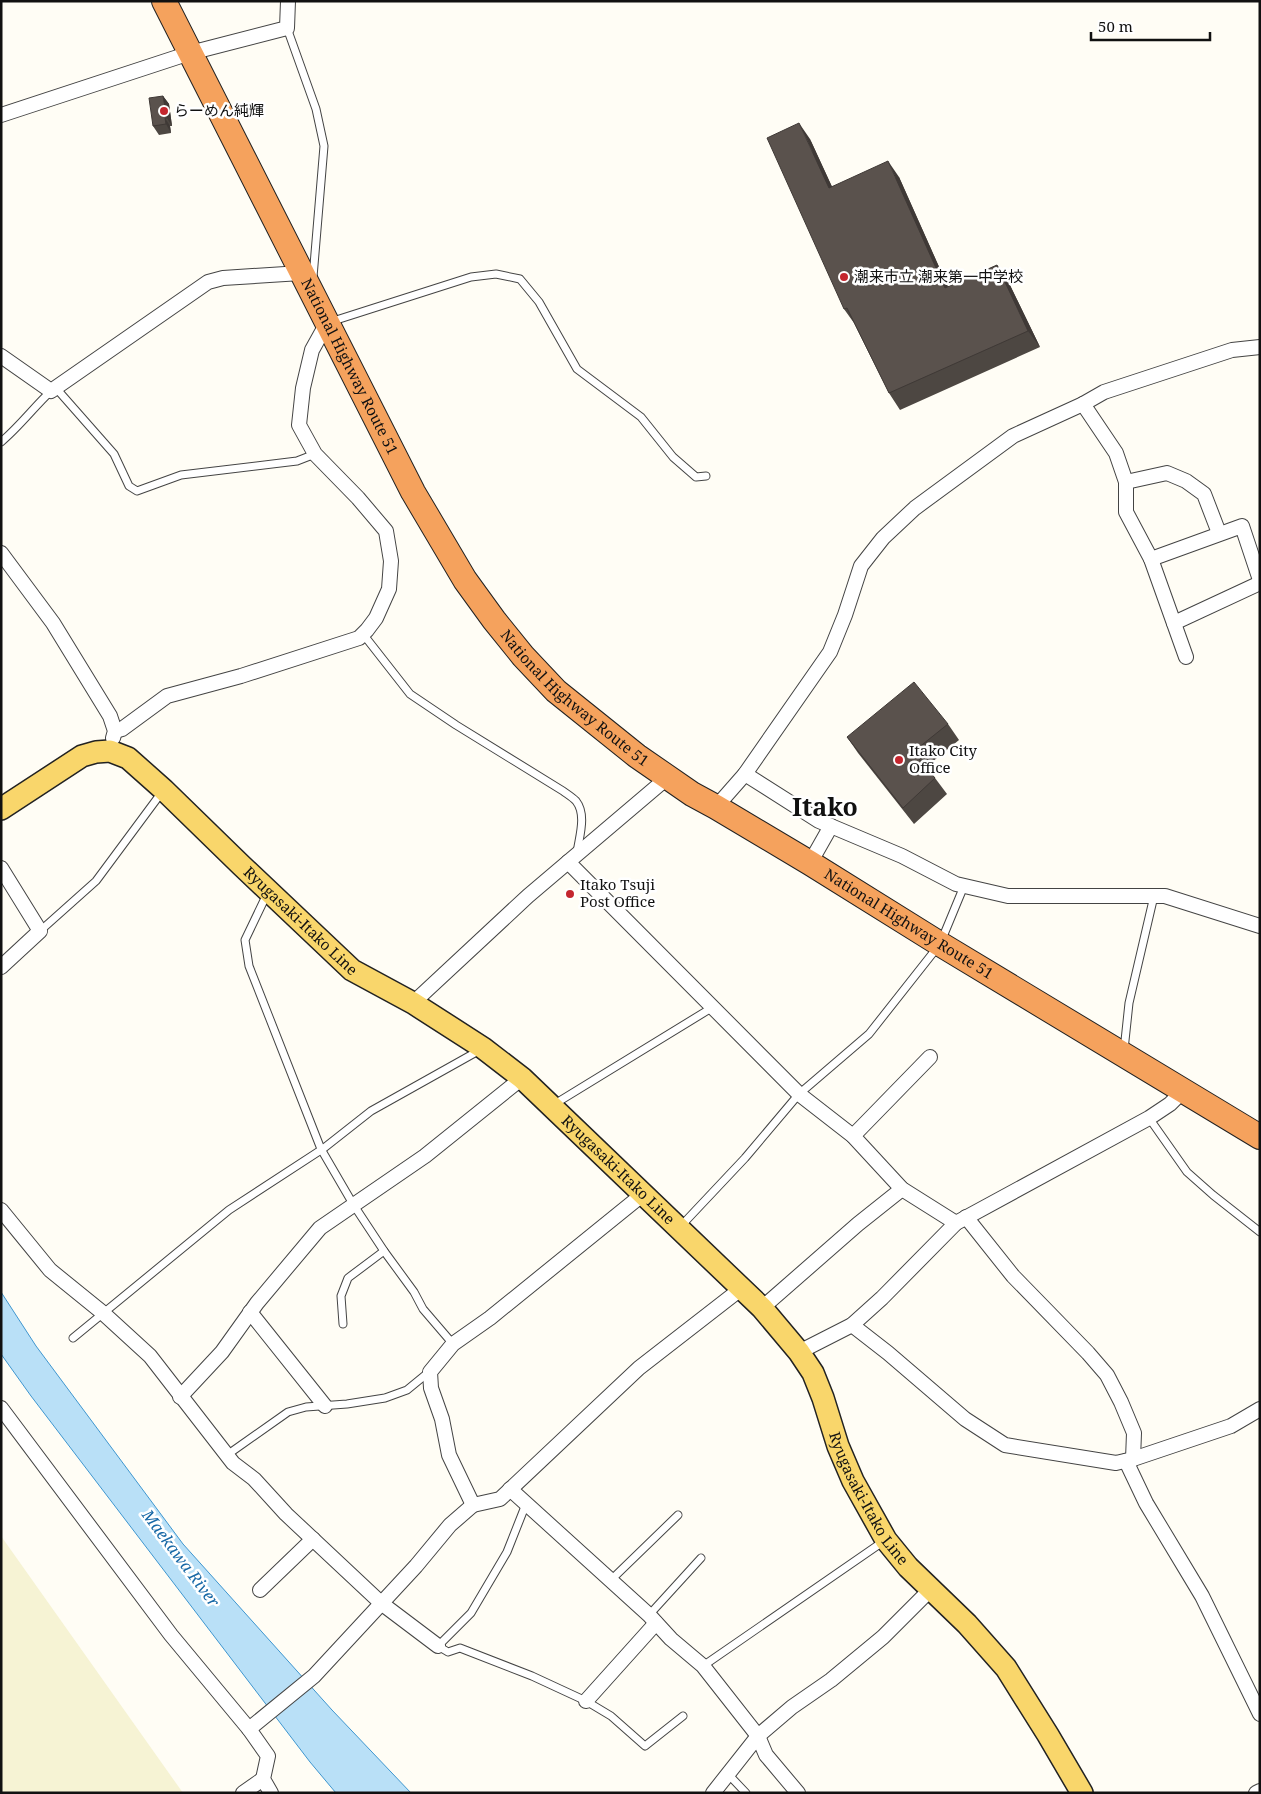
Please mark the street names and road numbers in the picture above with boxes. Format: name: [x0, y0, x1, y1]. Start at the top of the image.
street label: National Highway Route 51: [297, 275, 403, 458]
street label: National Highway Route 51: [497, 625, 653, 770]
street label: Ryugasaki-Itako Line: [240, 862, 362, 979]
street label: National Highway Route 51: [821, 863, 998, 983]
street label: Ryugasaki-Itako Line: [558, 1110, 680, 1228]
street label: Ryugasaki-Itako Line: [825, 1429, 913, 1569]

